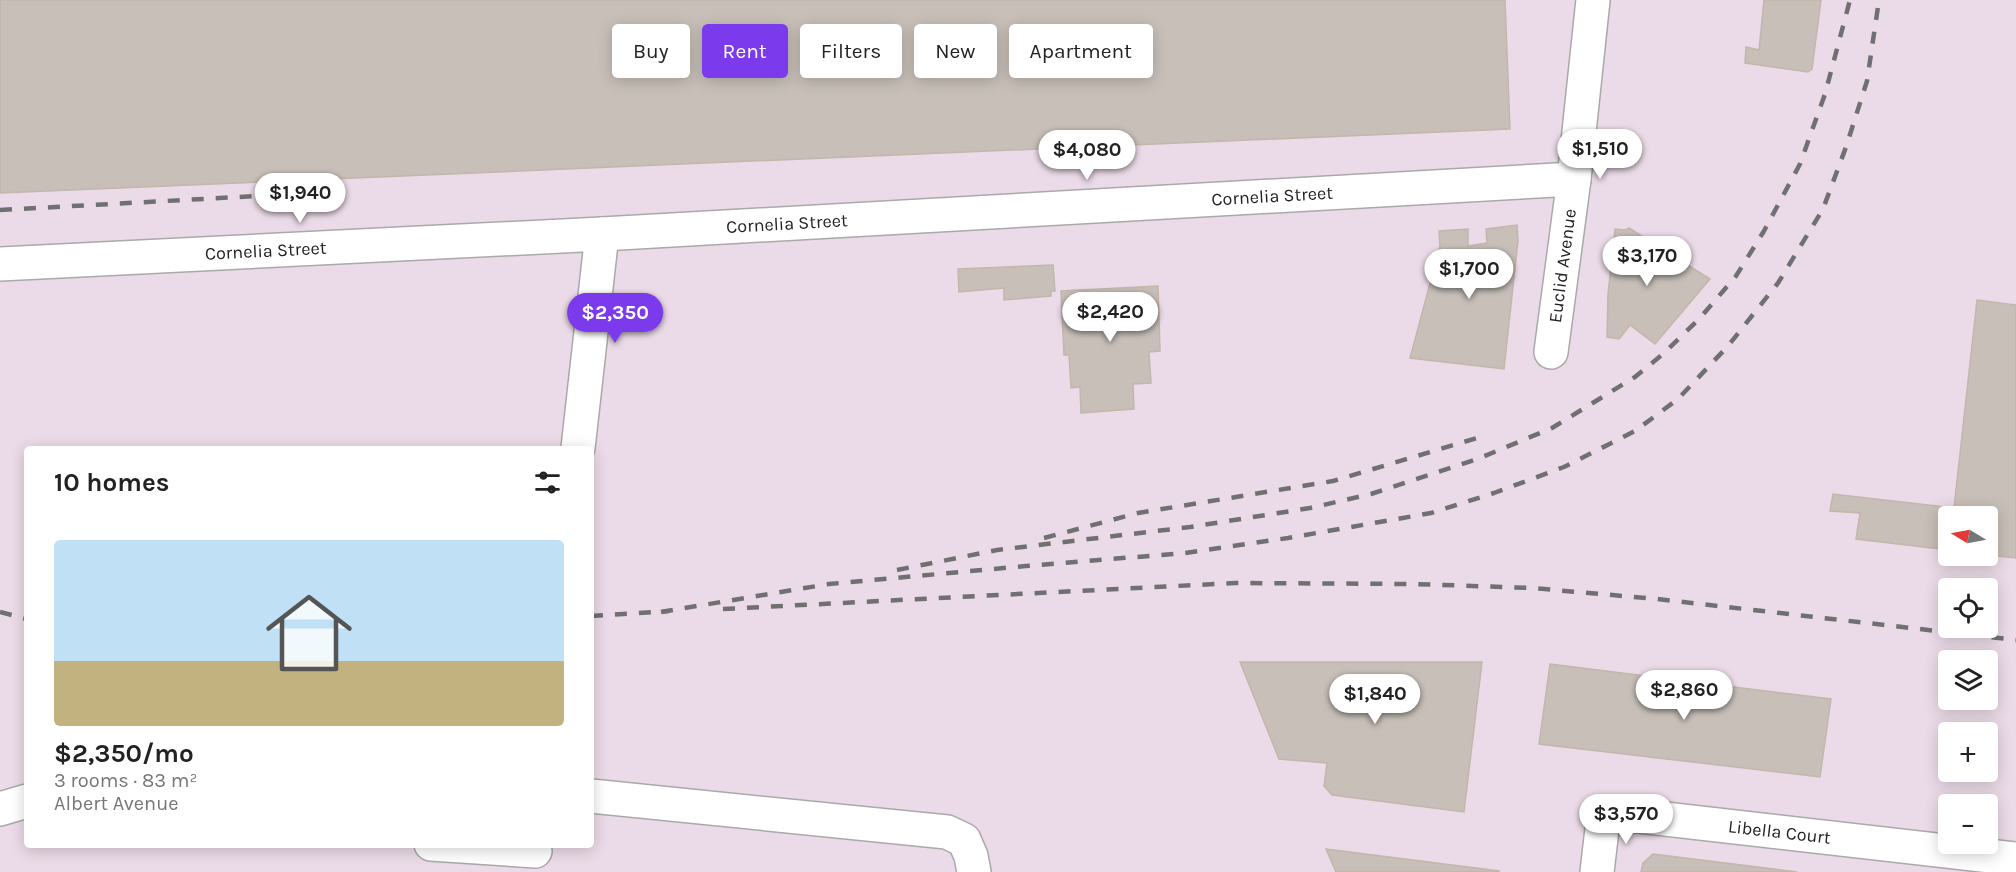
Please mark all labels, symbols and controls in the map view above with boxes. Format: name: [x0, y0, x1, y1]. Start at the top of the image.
chip: Buy: [612, 24, 690, 78]
chip: Rent: [702, 24, 788, 78]
chip: Filters: [800, 24, 902, 78]
chip: New: [914, 24, 997, 78]
chip: Apartment: [1009, 24, 1153, 78]
pin: $1,510: [1551, 129, 1649, 180]
pin: $4,080: [1038, 130, 1136, 181]
text: $1,510: [1571, 137, 1629, 160]
text: $4,080: [1053, 138, 1121, 161]
pin: $1,940: [251, 173, 349, 224]
text: $1,940: [269, 181, 331, 204]
street label: Cornelia Street: [1211, 182, 1334, 210]
street label: Euclid Avenue: [1544, 207, 1581, 324]
street label: Cornelia Street: [726, 209, 849, 238]
pin: $3,170: [1598, 236, 1696, 287]
street label: Cornelia Street: [204, 237, 327, 265]
text: $3,170: [1616, 244, 1678, 267]
pin: $1,700: [1420, 249, 1518, 300]
text: $1,700: [1438, 257, 1500, 280]
pin: $2,420: [1061, 292, 1159, 343]
pin: $2,350: [566, 293, 664, 344]
text: $2,420: [1076, 300, 1144, 323]
text: $2,350: [581, 301, 649, 324]
icon: filters: [531, 466, 564, 499]
text: 10 homes: [54, 467, 169, 498]
north arrow: [1938, 506, 1998, 566]
map controls: [1938, 506, 1998, 854]
button: locate: [1938, 578, 1998, 638]
icon: home: [255, 579, 363, 687]
button: layers: [1938, 650, 1998, 710]
pin: $2,860: [1635, 670, 1733, 721]
pin: $1,840: [1326, 674, 1424, 725]
text: $2,860: [1650, 678, 1718, 701]
text: $1,840: [1343, 682, 1407, 705]
button: +: [1938, 722, 1998, 782]
text: $2,350/mo: [54, 738, 194, 769]
text: 3 rooms · 83 m²: [54, 769, 198, 792]
text: Albert Avenue: [54, 792, 179, 815]
pin: $3,570: [1577, 794, 1675, 845]
button: −: [1938, 794, 1998, 854]
text: $3,570: [1593, 802, 1659, 825]
street label: Libella Court: [1727, 815, 1832, 849]

